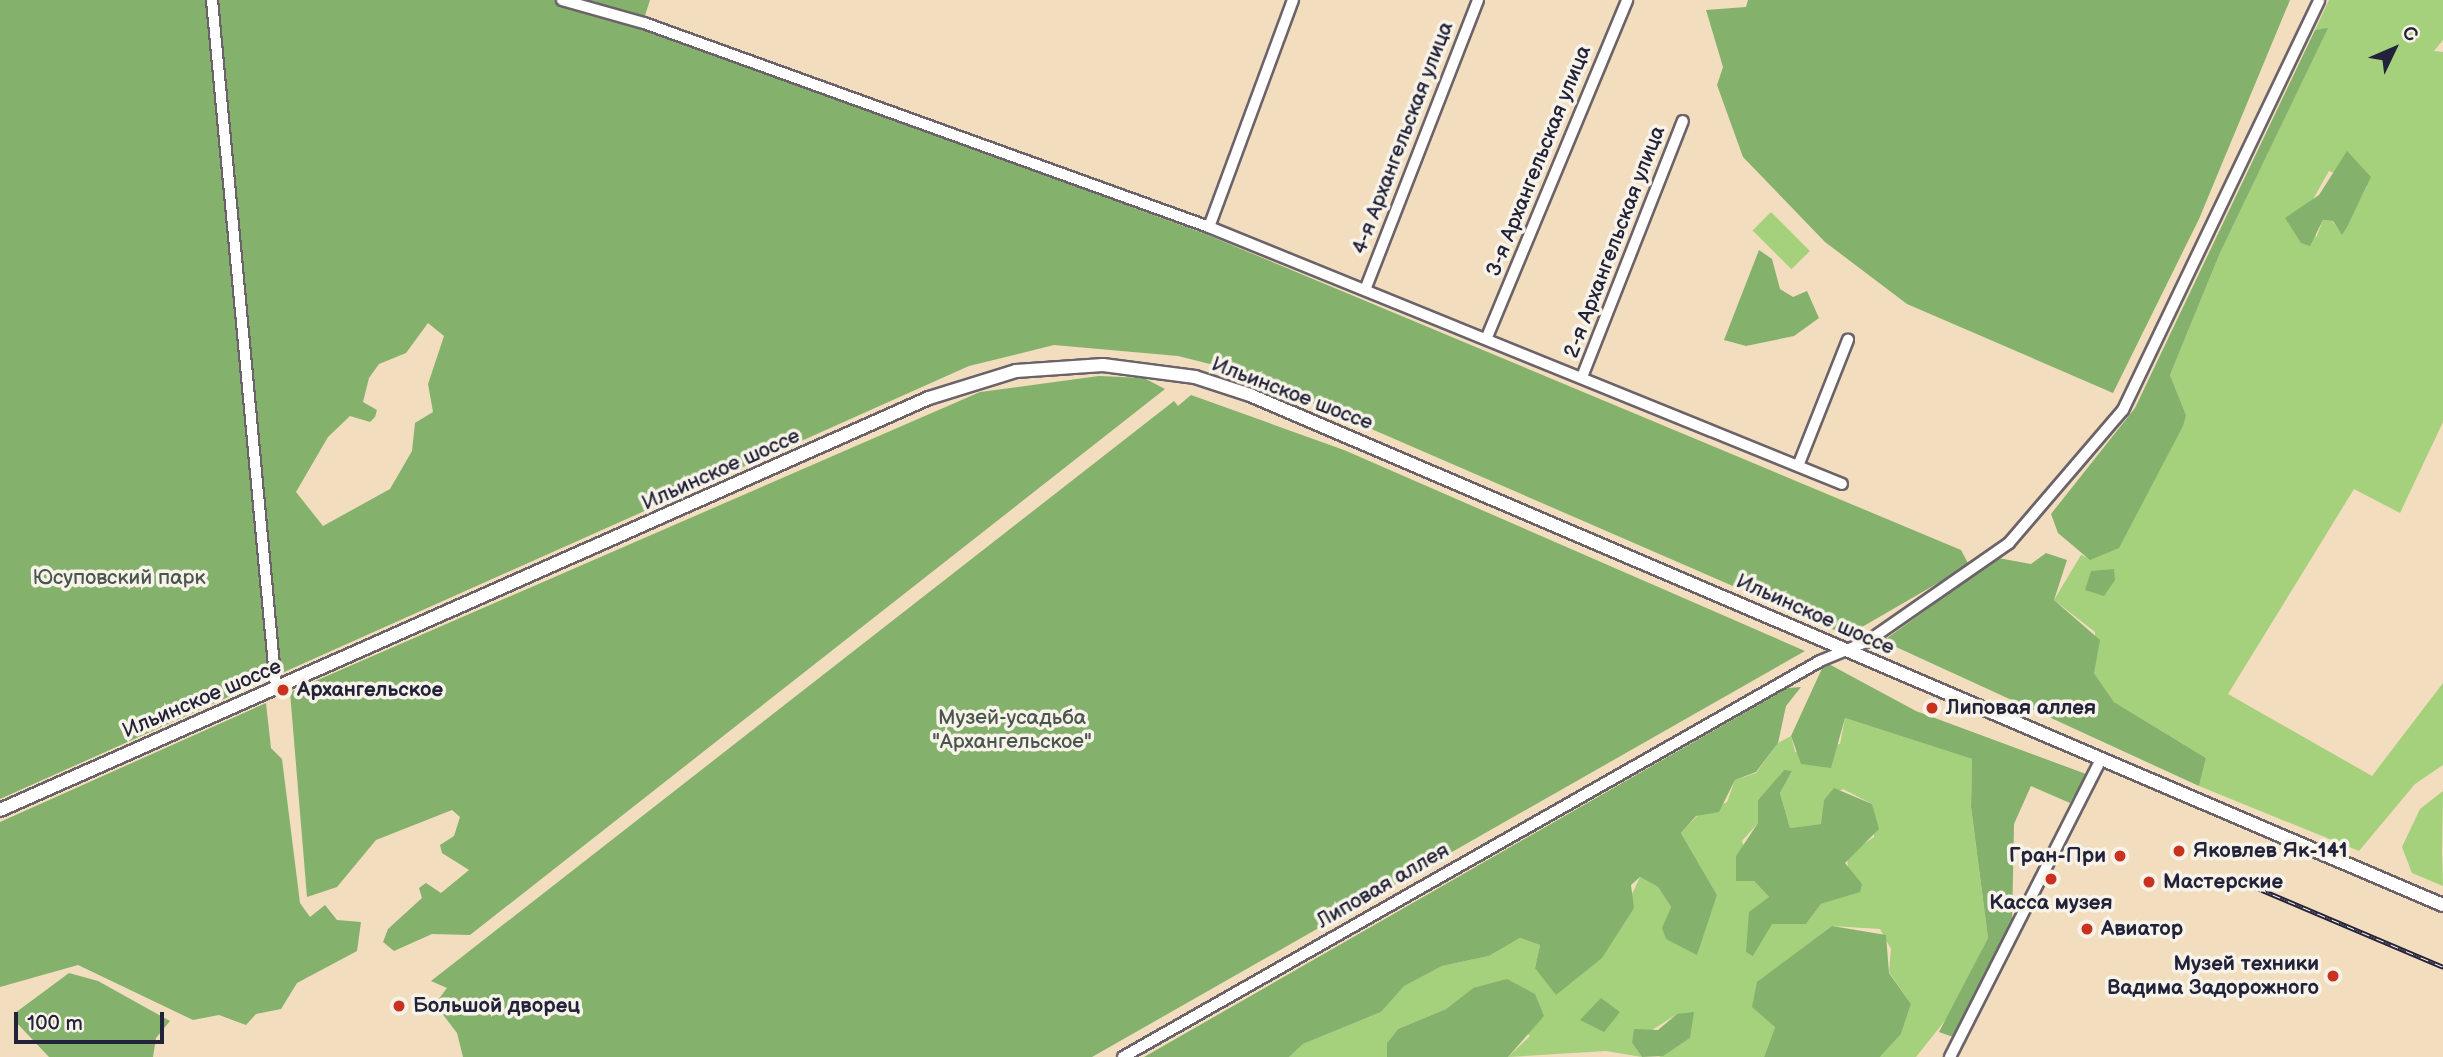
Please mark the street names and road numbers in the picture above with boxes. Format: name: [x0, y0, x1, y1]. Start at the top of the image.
street label: 4-я Архангельская улица: [1347, 18, 1459, 258]
street label: 3-я Архангельская улица: [1481, 42, 1597, 280]
street label: 2-я Архангельская улица: [1559, 122, 1671, 362]
street label: Ильинское шоссе: [1208, 352, 1376, 436]
street label: Ильинское шоссе: [638, 424, 804, 516]
street label: Ильинское шоссе: [1732, 569, 1898, 661]
street label: Ильинское шоссе: [119, 654, 285, 744]
street label: Липовая аллея: [1312, 838, 1454, 934]

